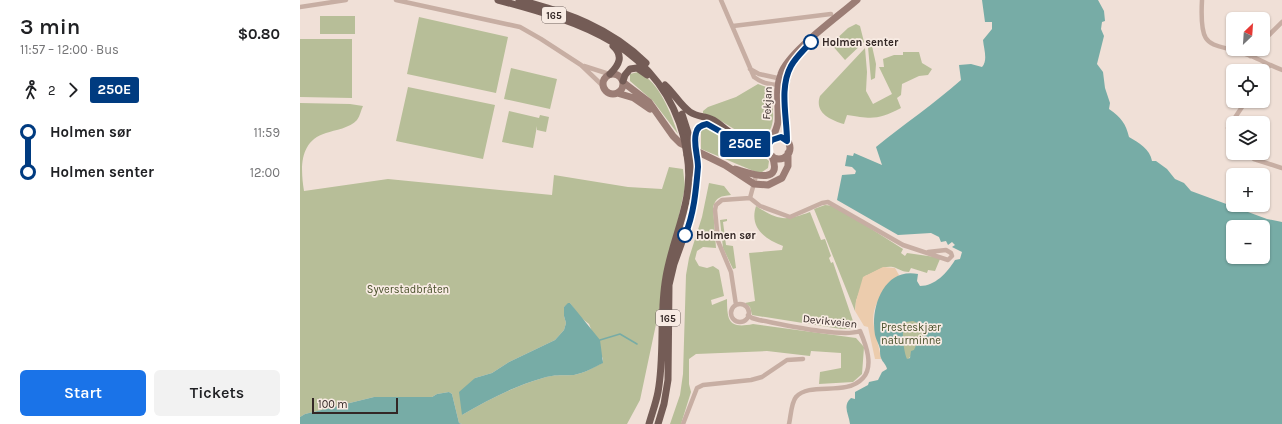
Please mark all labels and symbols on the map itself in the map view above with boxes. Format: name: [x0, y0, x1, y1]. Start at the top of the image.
road number: 165: [542, 7, 566, 23]
north arrow: [1226, 12, 1270, 56]
marker: Holmen senter: [803, 34, 819, 50]
place label: Holmen senter: [822, 36, 899, 49]
street label: Fekjan: [760, 86, 775, 120]
line badge: 250E: [717, 131, 773, 157]
marker: Holmen sør: [677, 227, 693, 243]
place label: Holmen sør: [696, 229, 756, 242]
park label: Syverstadbråten: [367, 283, 449, 296]
road number: 165: [656, 310, 680, 326]
street label: Devikveien: [802, 312, 858, 331]
park label: Presteskjær naturminne: [881, 321, 941, 347]
scale bar: [312, 396, 398, 415]

